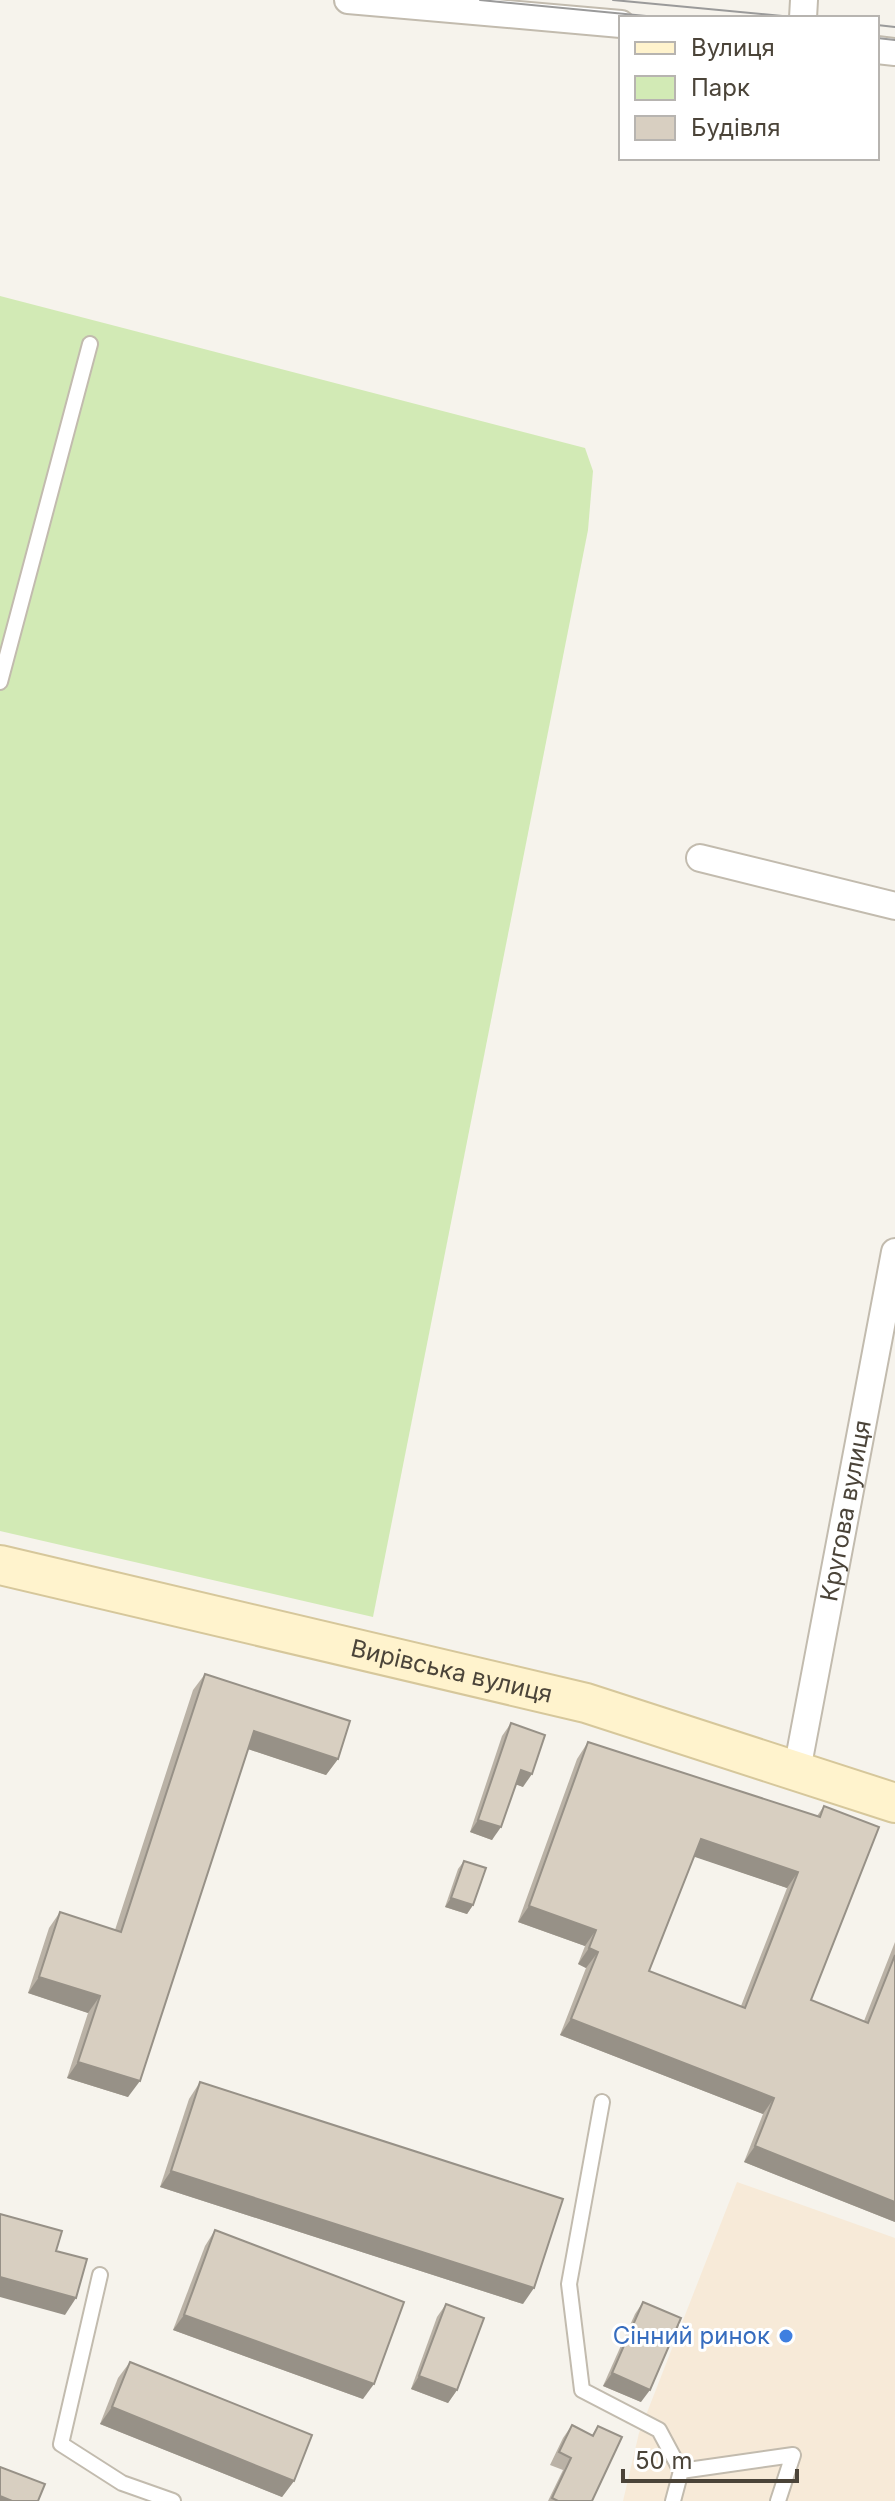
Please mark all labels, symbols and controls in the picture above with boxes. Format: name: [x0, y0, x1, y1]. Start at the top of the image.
legend: [619, 16, 879, 160]
text: Вулиця: [691, 33, 775, 62]
text: Парк: [691, 73, 750, 102]
text: Будівля: [691, 113, 780, 142]
street label: Кругова вулиця: [814, 1418, 877, 1603]
street label: Вирівська вулиця: [348, 1633, 555, 1709]
place label: Сінний ринок: [613, 2321, 770, 2350]
marker: Сінний ринок: [777, 2327, 795, 2345]
scale bar: [623, 2433, 797, 2483]
text: 50 m: [635, 2446, 693, 2475]

